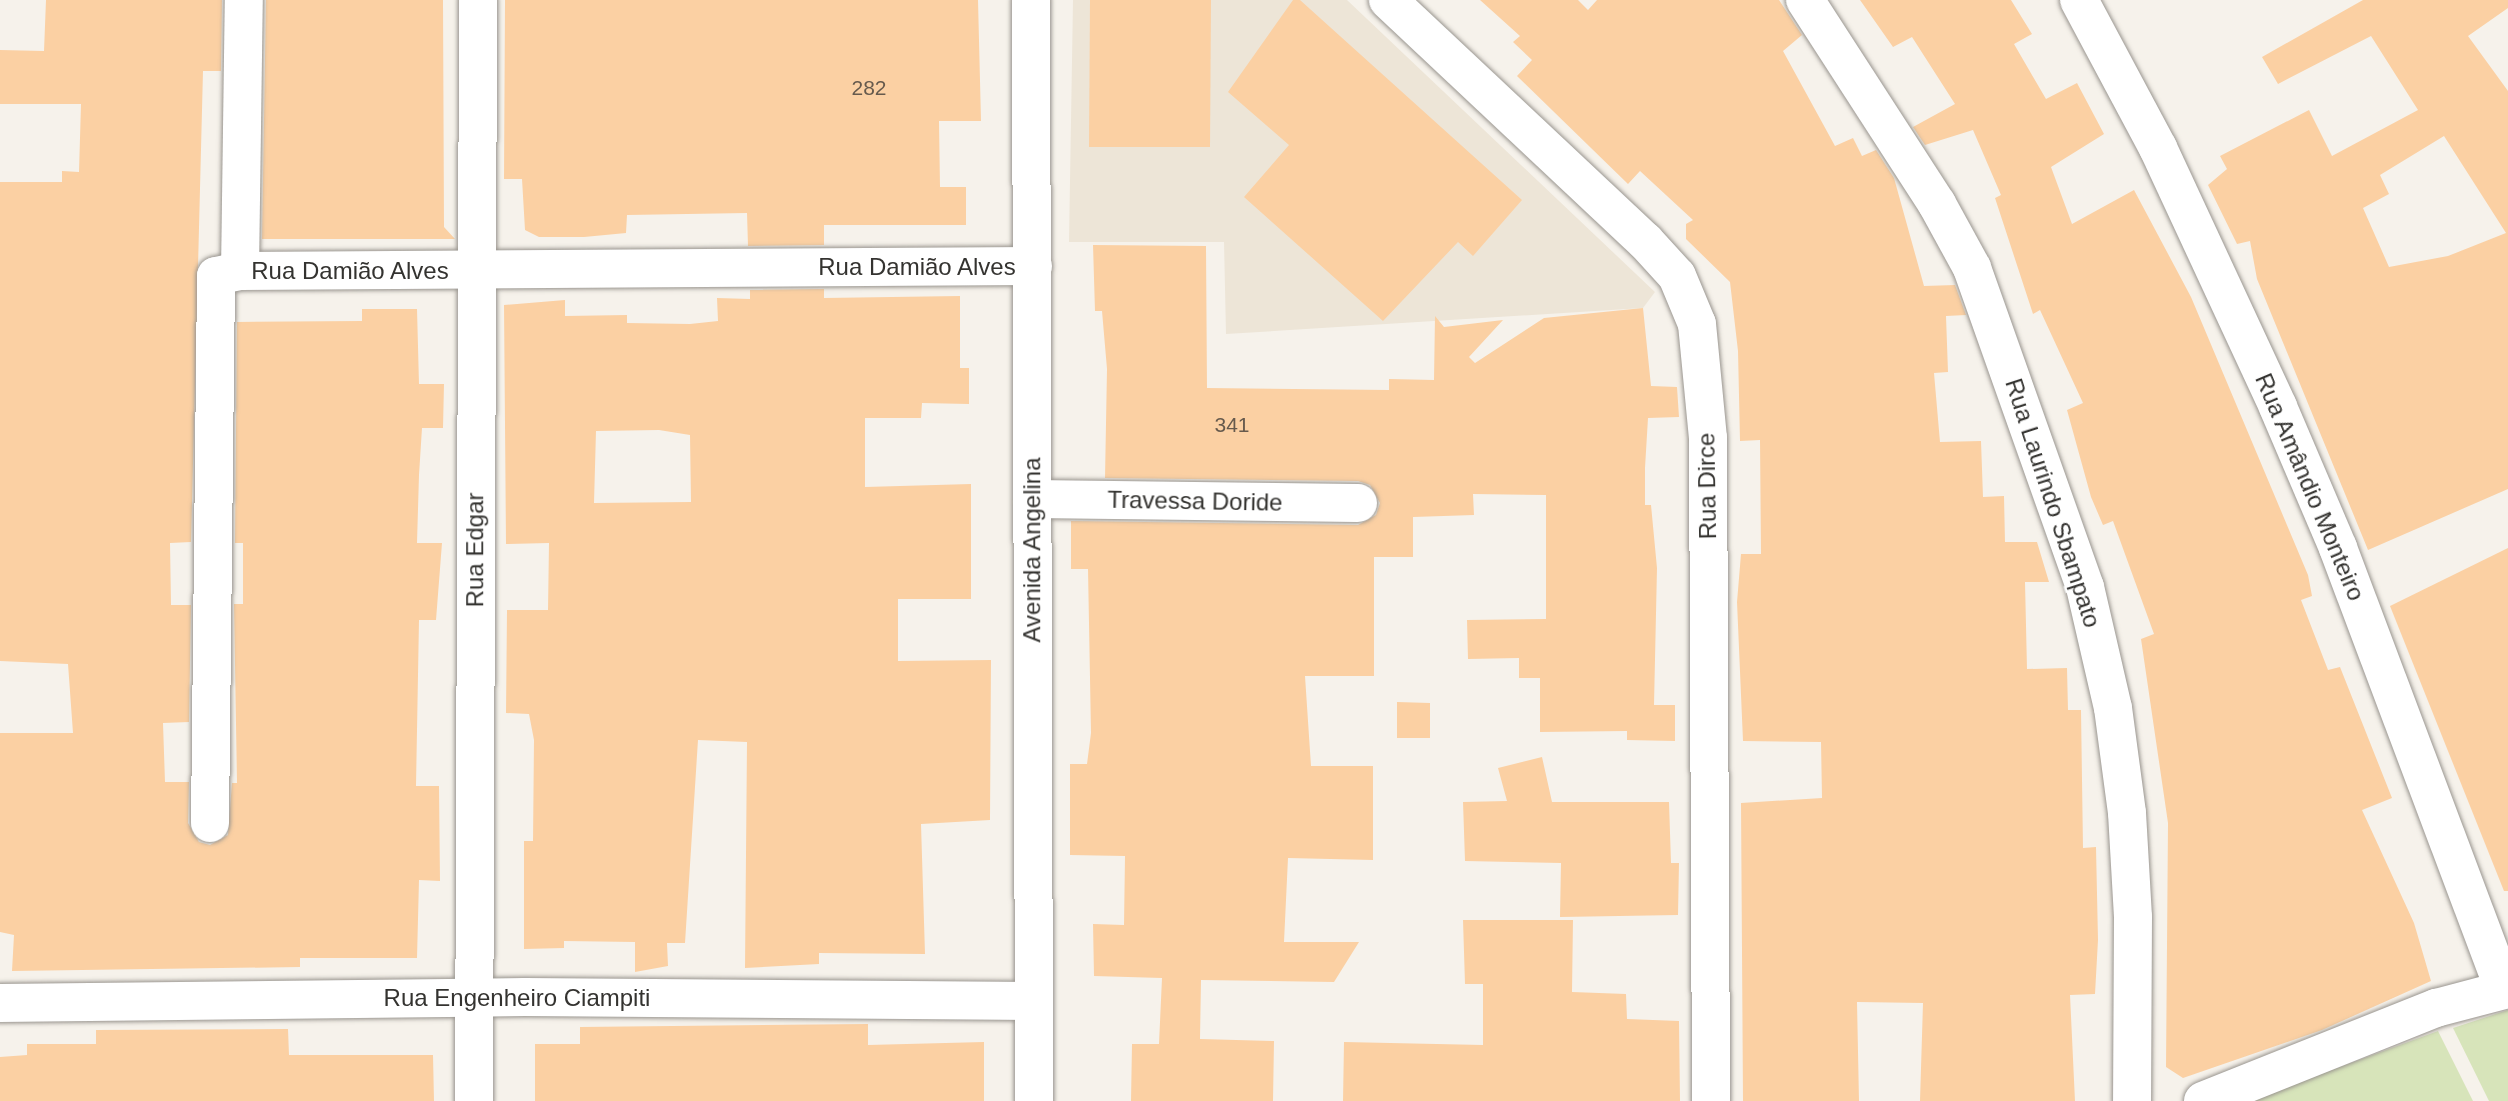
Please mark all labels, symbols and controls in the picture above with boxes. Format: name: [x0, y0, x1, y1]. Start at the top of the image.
house number: 282: [851, 75, 887, 101]
street label: Rua Damião Alves: [818, 253, 1016, 281]
street label: Rua Damião Alves: [251, 257, 449, 285]
street label: Rua Amândio Monteiro: [2249, 368, 2371, 606]
street label: Rua Laurindo Sbampato: [1999, 375, 2107, 631]
house number: 341: [1214, 412, 1250, 438]
street label: Rua Dirce: [1692, 432, 1722, 540]
street label: Avenida Angelina: [1018, 457, 1046, 643]
street label: Travessa Doride: [1107, 485, 1283, 517]
street label: Rua Edgar: [461, 493, 489, 607]
street label: Rua Engenheiro Ciampiti: [384, 984, 650, 1012]

